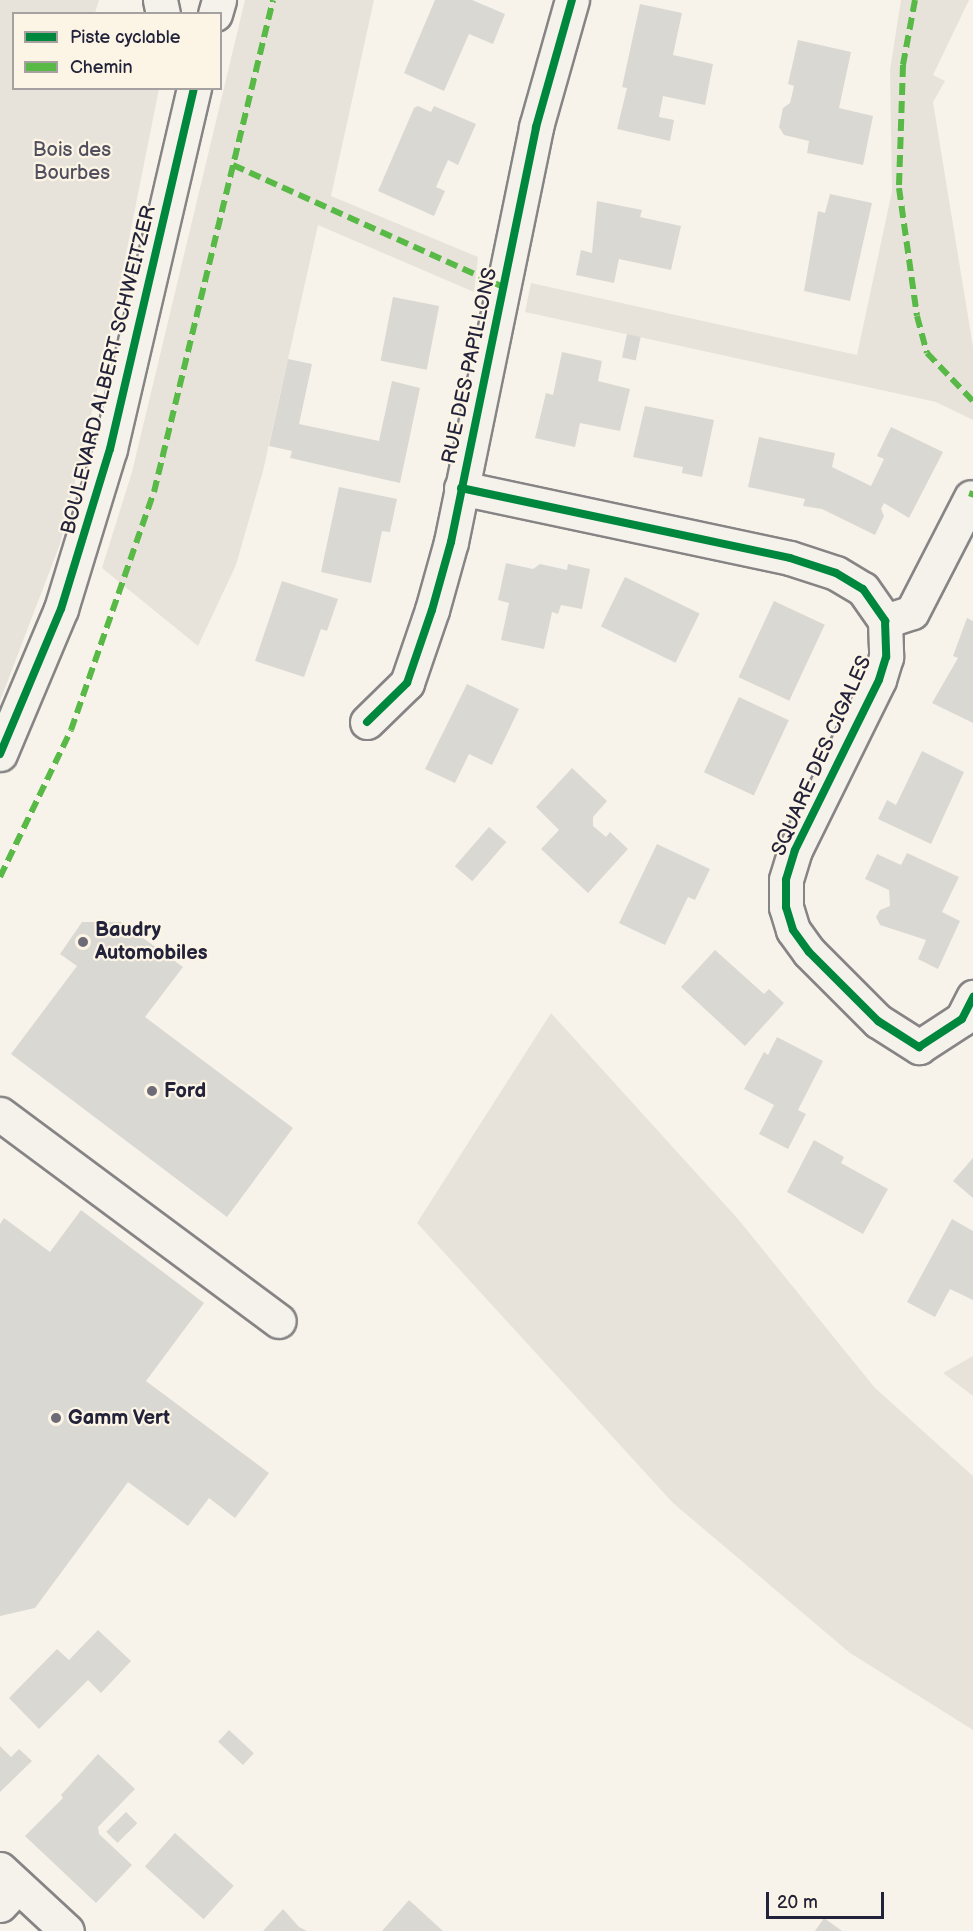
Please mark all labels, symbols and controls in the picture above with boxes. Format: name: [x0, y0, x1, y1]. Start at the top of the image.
legend: [12, 12, 222, 90]
text: Piste cyclable: [70, 27, 180, 48]
text: Chemin: [70, 57, 133, 78]
park label: Bois des Bourbes: [33, 138, 111, 185]
street label: BOULEVARD ALBERT SCHWEITZER: [56, 203, 162, 537]
street label: RUE DES PAPILLONS: [437, 266, 503, 466]
street label: SQUARE DES CIGALES: [767, 652, 877, 860]
place label: Baudry Automobiles: [95, 918, 207, 965]
marker: Baudry Automobiles: [76, 935, 90, 949]
place label: Ford: [164, 1079, 206, 1103]
marker: Ford: [145, 1084, 159, 1098]
place label: Gamm Vert: [68, 1406, 171, 1430]
marker: Gamm Vert: [49, 1411, 63, 1425]
scale bar: [769, 1880, 888, 1918]
text: 20 m: [777, 1892, 818, 1913]

